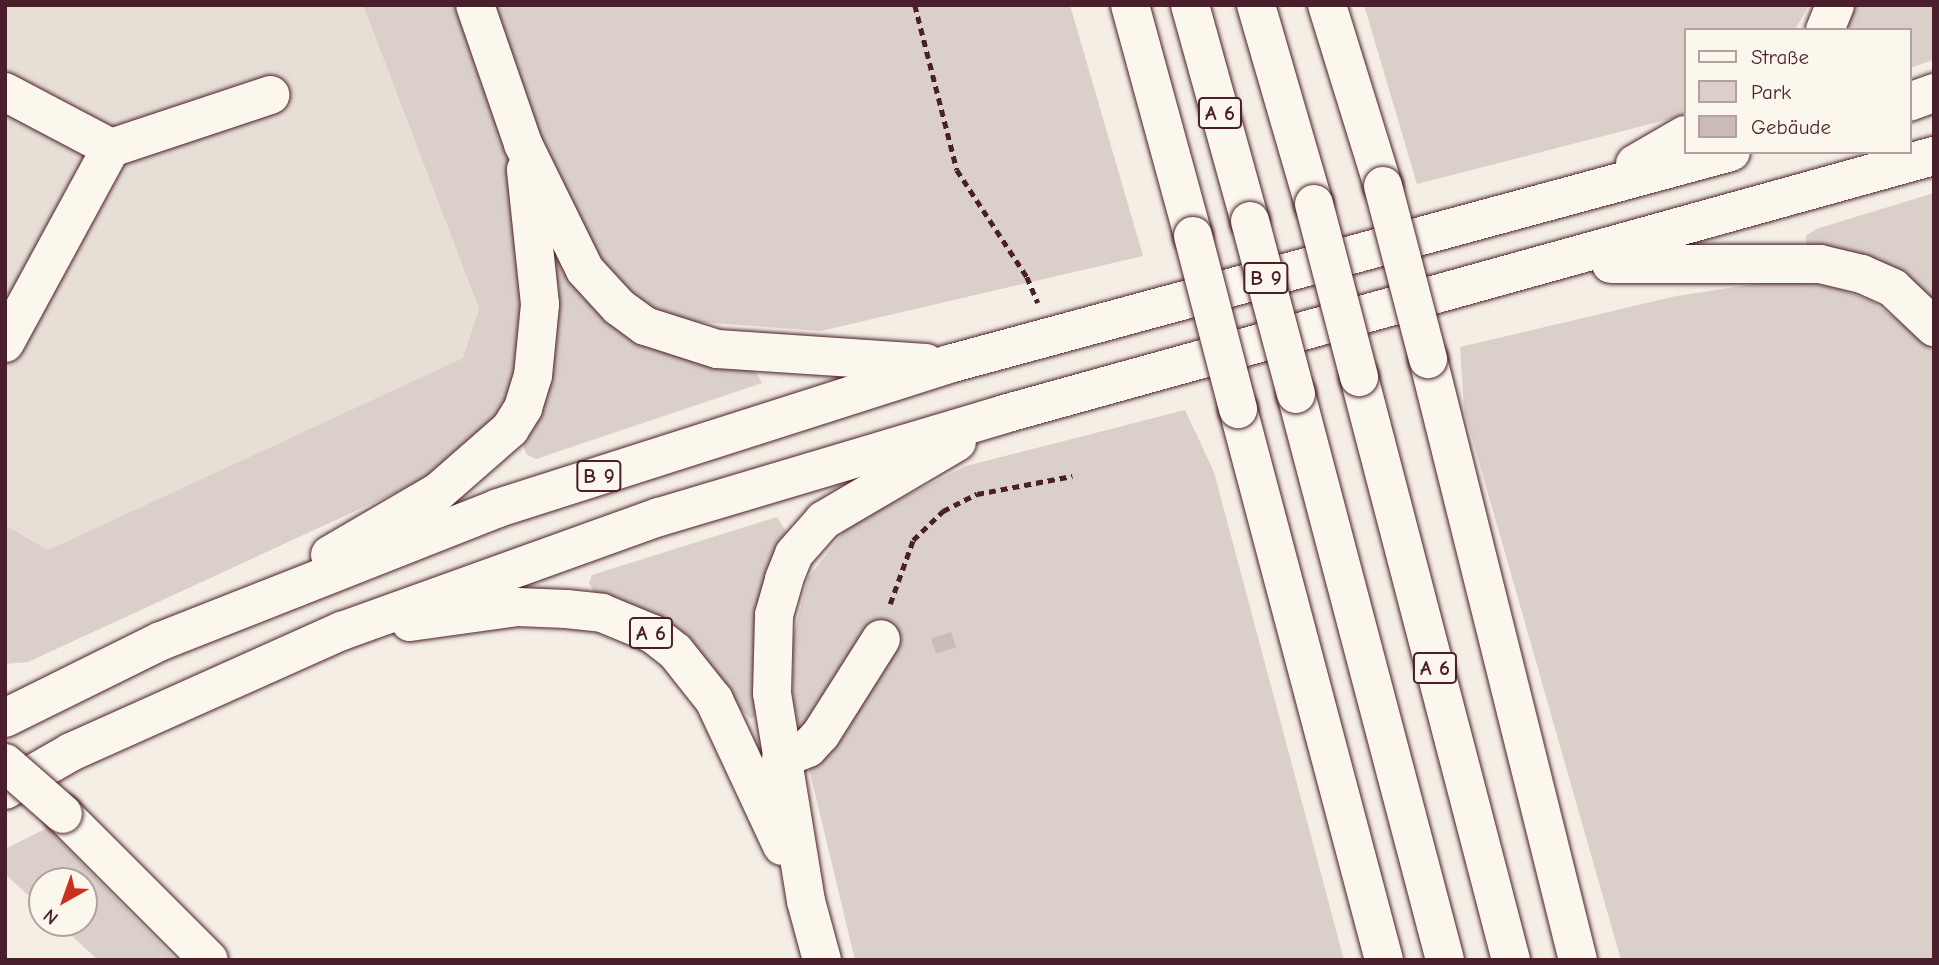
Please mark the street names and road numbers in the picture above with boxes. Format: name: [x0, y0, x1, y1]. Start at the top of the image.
road number: A 6: [1197, 96, 1243, 130]
road number: B 9: [1243, 260, 1289, 296]
road number: B 9: [576, 458, 622, 494]
road number: A 6: [628, 616, 674, 650]
road number: A 6: [1412, 650, 1458, 686]

